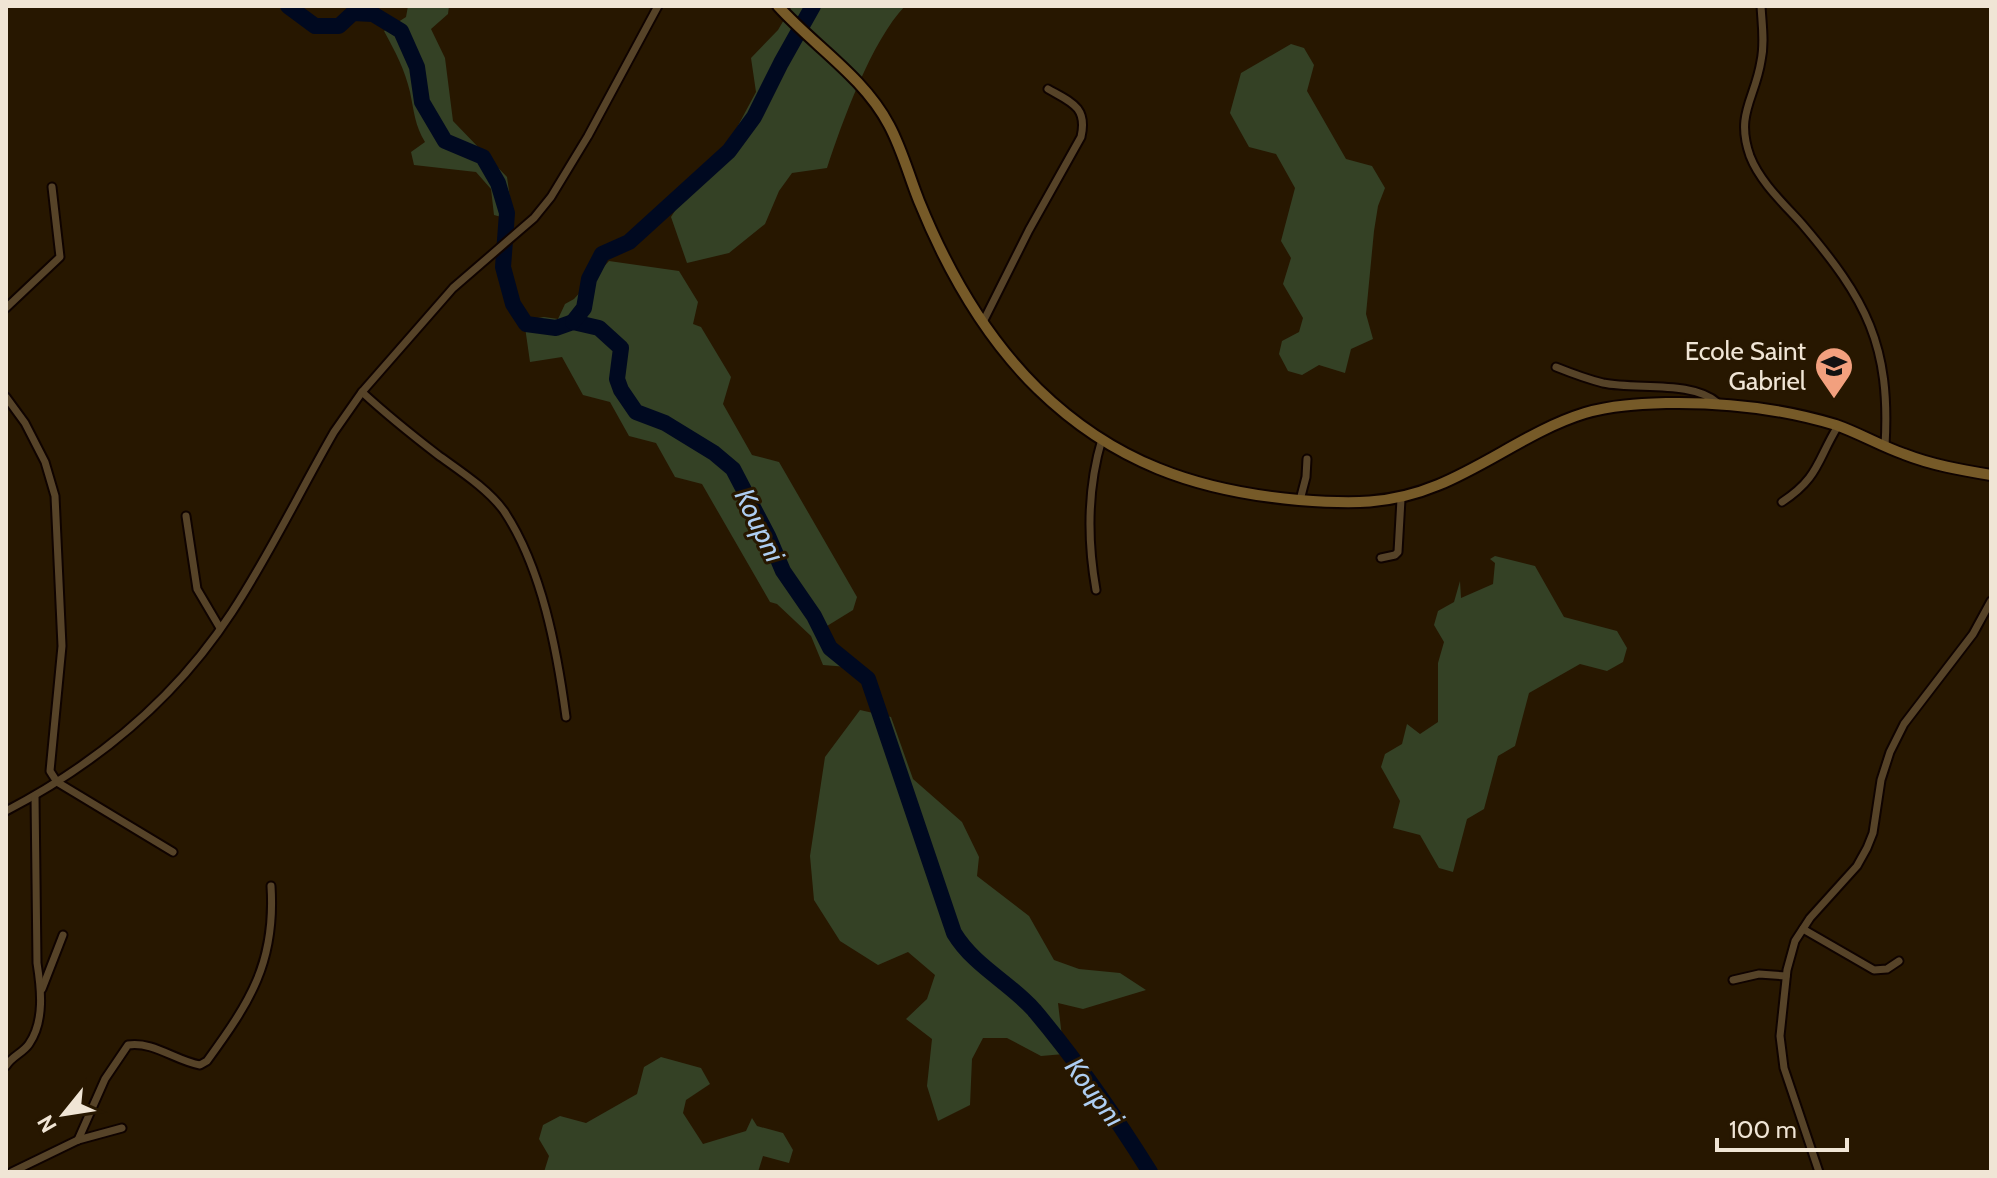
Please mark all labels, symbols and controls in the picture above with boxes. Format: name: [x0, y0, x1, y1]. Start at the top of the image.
place label: Ecole Saint Gabriel: [1685, 335, 1806, 397]
school or university icon: Ecole Saint Gabriel: [1813, 345, 1855, 400]
water label: Koupni: [728, 483, 793, 568]
water label: Koupni: [1058, 1051, 1133, 1134]
north arrow: [24, 1074, 104, 1154]
scale bar: [1717, 1102, 1847, 1152]
text: N: [32, 1110, 63, 1137]
text: 100 m: [1729, 1115, 1797, 1144]

